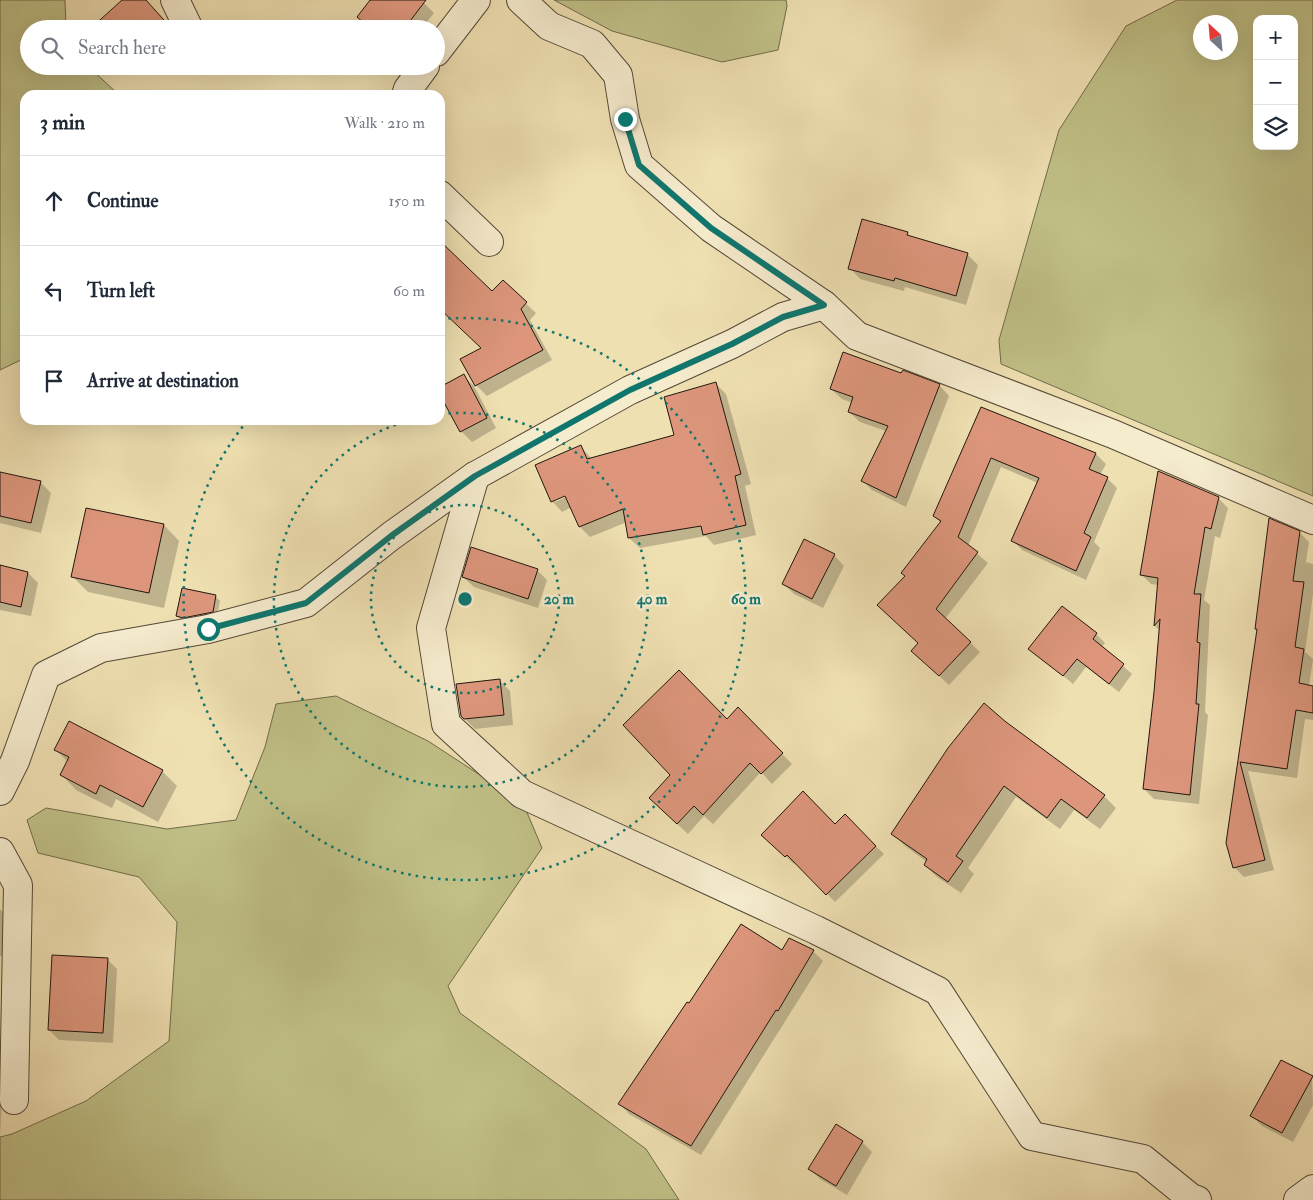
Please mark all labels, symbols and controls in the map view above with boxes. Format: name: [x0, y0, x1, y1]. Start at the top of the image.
north arrow: [1193, 15, 1238, 60]
map controls: [1253, 15, 1298, 150]
button: +: [1253, 15, 1298, 60]
search box: [20, 20, 445, 75]
icon: search: [38, 34, 66, 62]
text: Search here: [78, 36, 166, 60]
button: −: [1253, 60, 1298, 105]
button: layers: [1253, 105, 1298, 150]
route end: [614, 108, 637, 131]
text: 3 min: [40, 109, 85, 136]
text: Walk · 210 m: [344, 113, 425, 133]
icon: ahead: [40, 187, 68, 215]
text: Continue: [87, 189, 158, 213]
text: 150 m: [388, 191, 425, 211]
icon: left: [40, 277, 68, 305]
text: Turn left: [87, 279, 155, 303]
text: 60 m: [393, 281, 425, 301]
icon: arrive: [40, 367, 68, 395]
text: Arrive at destination: [87, 369, 239, 393]
centre of rings: [456, 590, 474, 608]
text: 20 m: [544, 590, 574, 609]
text: 40 m: [636, 590, 668, 609]
text: 60 m: [731, 590, 761, 609]
route start: [197, 618, 220, 641]

